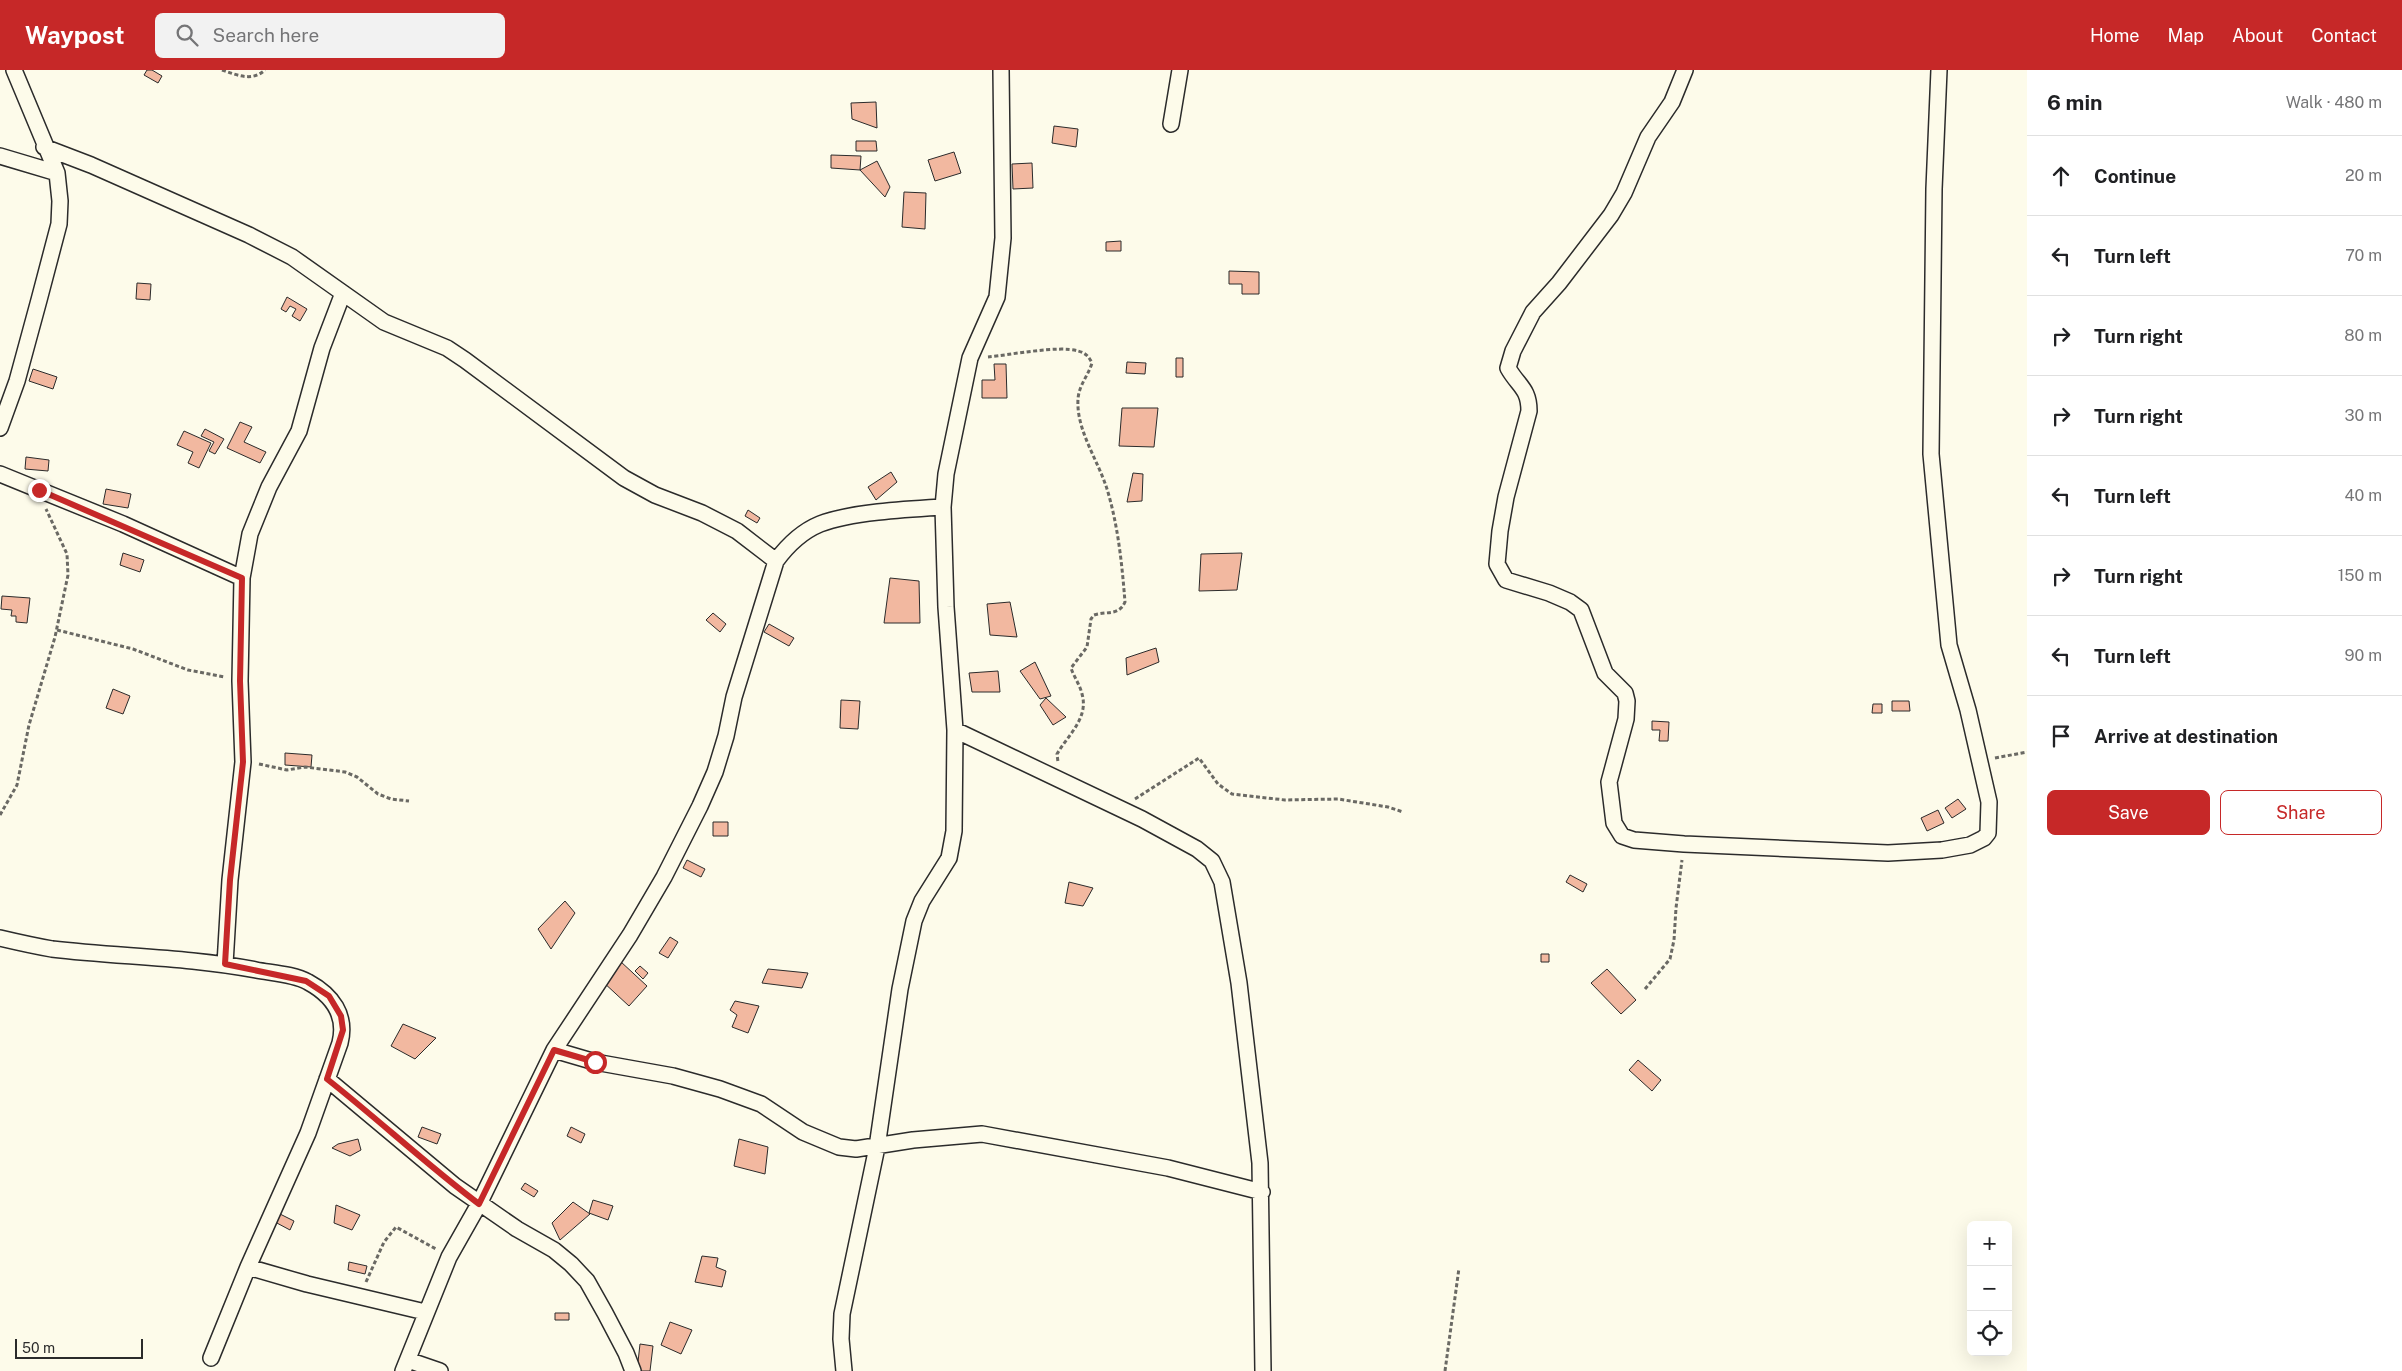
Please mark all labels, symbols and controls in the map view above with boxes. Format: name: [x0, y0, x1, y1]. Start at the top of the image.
search box: [155, 13, 505, 58]
text: Waypost: [25, 21, 125, 49]
icon: search: [173, 21, 201, 49]
text: Search here: [213, 24, 319, 46]
text: Home: [2090, 25, 2140, 46]
text: Map: [2168, 25, 2204, 46]
text: About: [2232, 25, 2283, 46]
text: Contact: [2311, 25, 2377, 46]
text: 6 min: [2047, 90, 2103, 115]
text: Walk · 480 m: [2286, 93, 2382, 112]
icon: ahead: [2047, 162, 2075, 190]
text: Continue: [2094, 165, 2176, 187]
text: 20 m: [2345, 166, 2382, 185]
icon: left: [2047, 242, 2075, 270]
text: Turn left: [2094, 245, 2171, 267]
text: 70 m: [2345, 246, 2382, 265]
icon: right: [2047, 322, 2075, 350]
text: Turn right: [2094, 325, 2183, 347]
text: 80 m: [2344, 326, 2382, 345]
icon: right: [2047, 402, 2075, 430]
text: Turn right: [2094, 405, 2183, 427]
text: 30 m: [2345, 406, 2382, 425]
route end: [28, 479, 51, 502]
icon: left: [2047, 482, 2075, 510]
text: Turn left: [2094, 485, 2171, 507]
text: 40 m: [2344, 486, 2382, 505]
icon: right: [2047, 562, 2075, 590]
text: Turn right: [2094, 565, 2183, 587]
text: 150 m: [2338, 566, 2382, 585]
icon: left: [2047, 642, 2075, 670]
text: Turn left: [2094, 645, 2171, 667]
text: 90 m: [2345, 646, 2382, 665]
icon: arrive: [2047, 722, 2075, 750]
text: Arrive at destination: [2094, 725, 2278, 747]
button: Save: [2047, 790, 2210, 835]
button: Share: [2220, 790, 2382, 835]
route start: [584, 1051, 607, 1074]
map controls: [1967, 1221, 2012, 1356]
button: +: [1967, 1221, 2012, 1266]
button: −: [1967, 1266, 2012, 1311]
button: locate: [1967, 1311, 2012, 1356]
scale bar: [15, 1336, 142, 1359]
text: 50 m: [22, 1340, 55, 1356]

